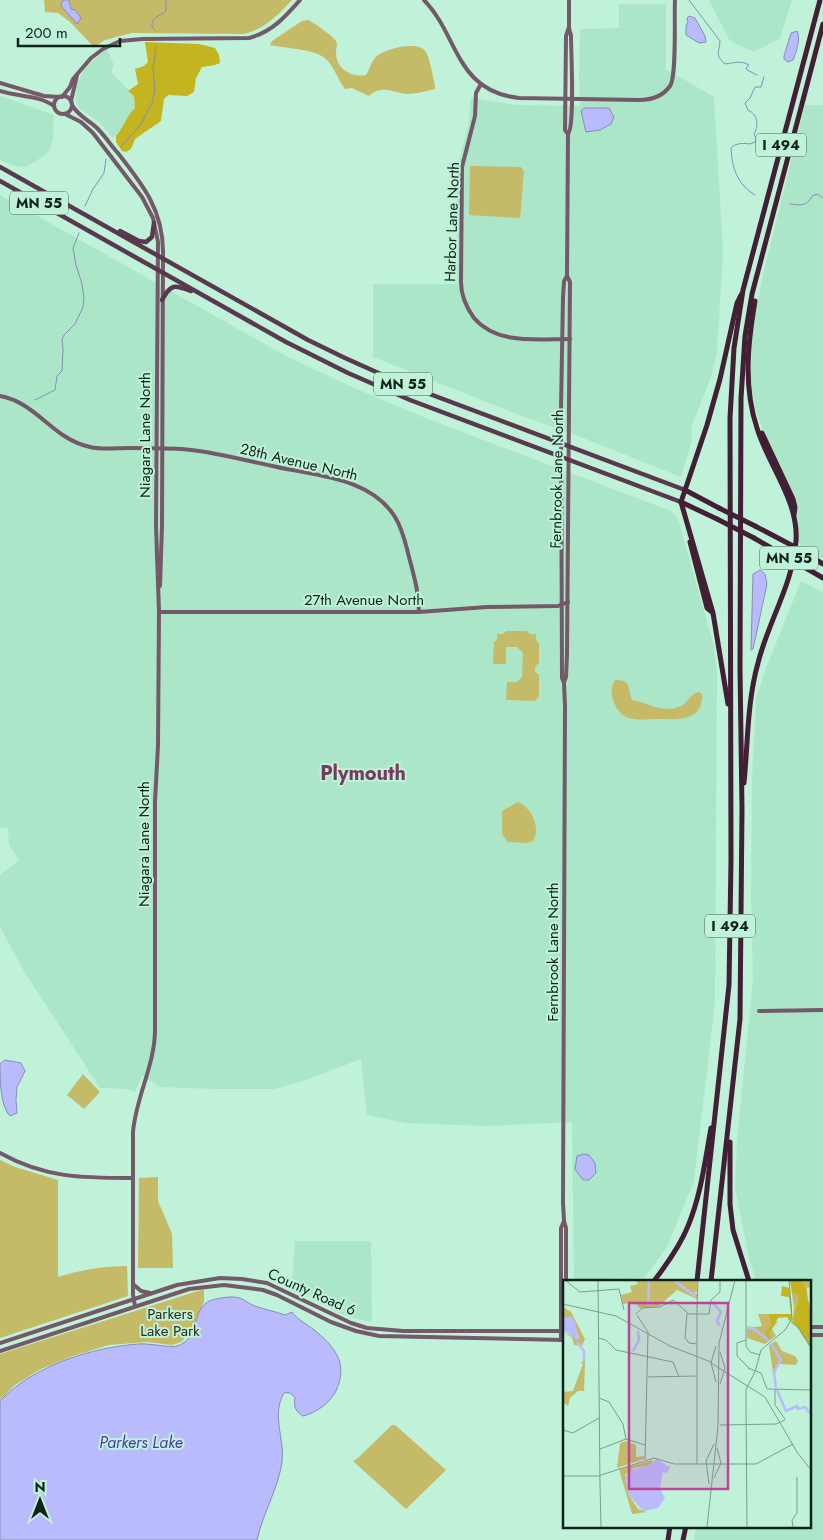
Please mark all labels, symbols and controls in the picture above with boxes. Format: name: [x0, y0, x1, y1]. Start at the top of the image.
scale bar: [18, 15, 120, 47]
text: 200 m: [25, 22, 68, 44]
road number: I 494: [756, 134, 806, 156]
street label: Harbor Lane North: [439, 162, 465, 282]
road number: MN 55: [10, 192, 68, 214]
street label: Niagara Lane North: [134, 372, 156, 498]
road number: MN 55: [374, 372, 432, 396]
street label: Fernbrook Lane North: [545, 409, 569, 549]
street label: 28th Avenue North: [238, 438, 360, 486]
road number: MN 55: [760, 546, 818, 570]
street label: 27th Avenue North: [304, 589, 424, 611]
district label: Plymouth: [320, 759, 406, 788]
street label: Niagara Lane North: [133, 781, 155, 907]
street label: Fernbrook Lane North: [542, 882, 564, 1022]
road number: I 494: [705, 914, 755, 938]
street label: County Road 6: [264, 1263, 360, 1321]
inset map: [563, 1280, 810, 1528]
park label: Parkers Lake Park: [140, 1303, 200, 1342]
water label: Parkers Lake: [99, 1431, 183, 1454]
north arrow: [15, 1475, 65, 1525]
text: N: [34, 1477, 46, 1497]

